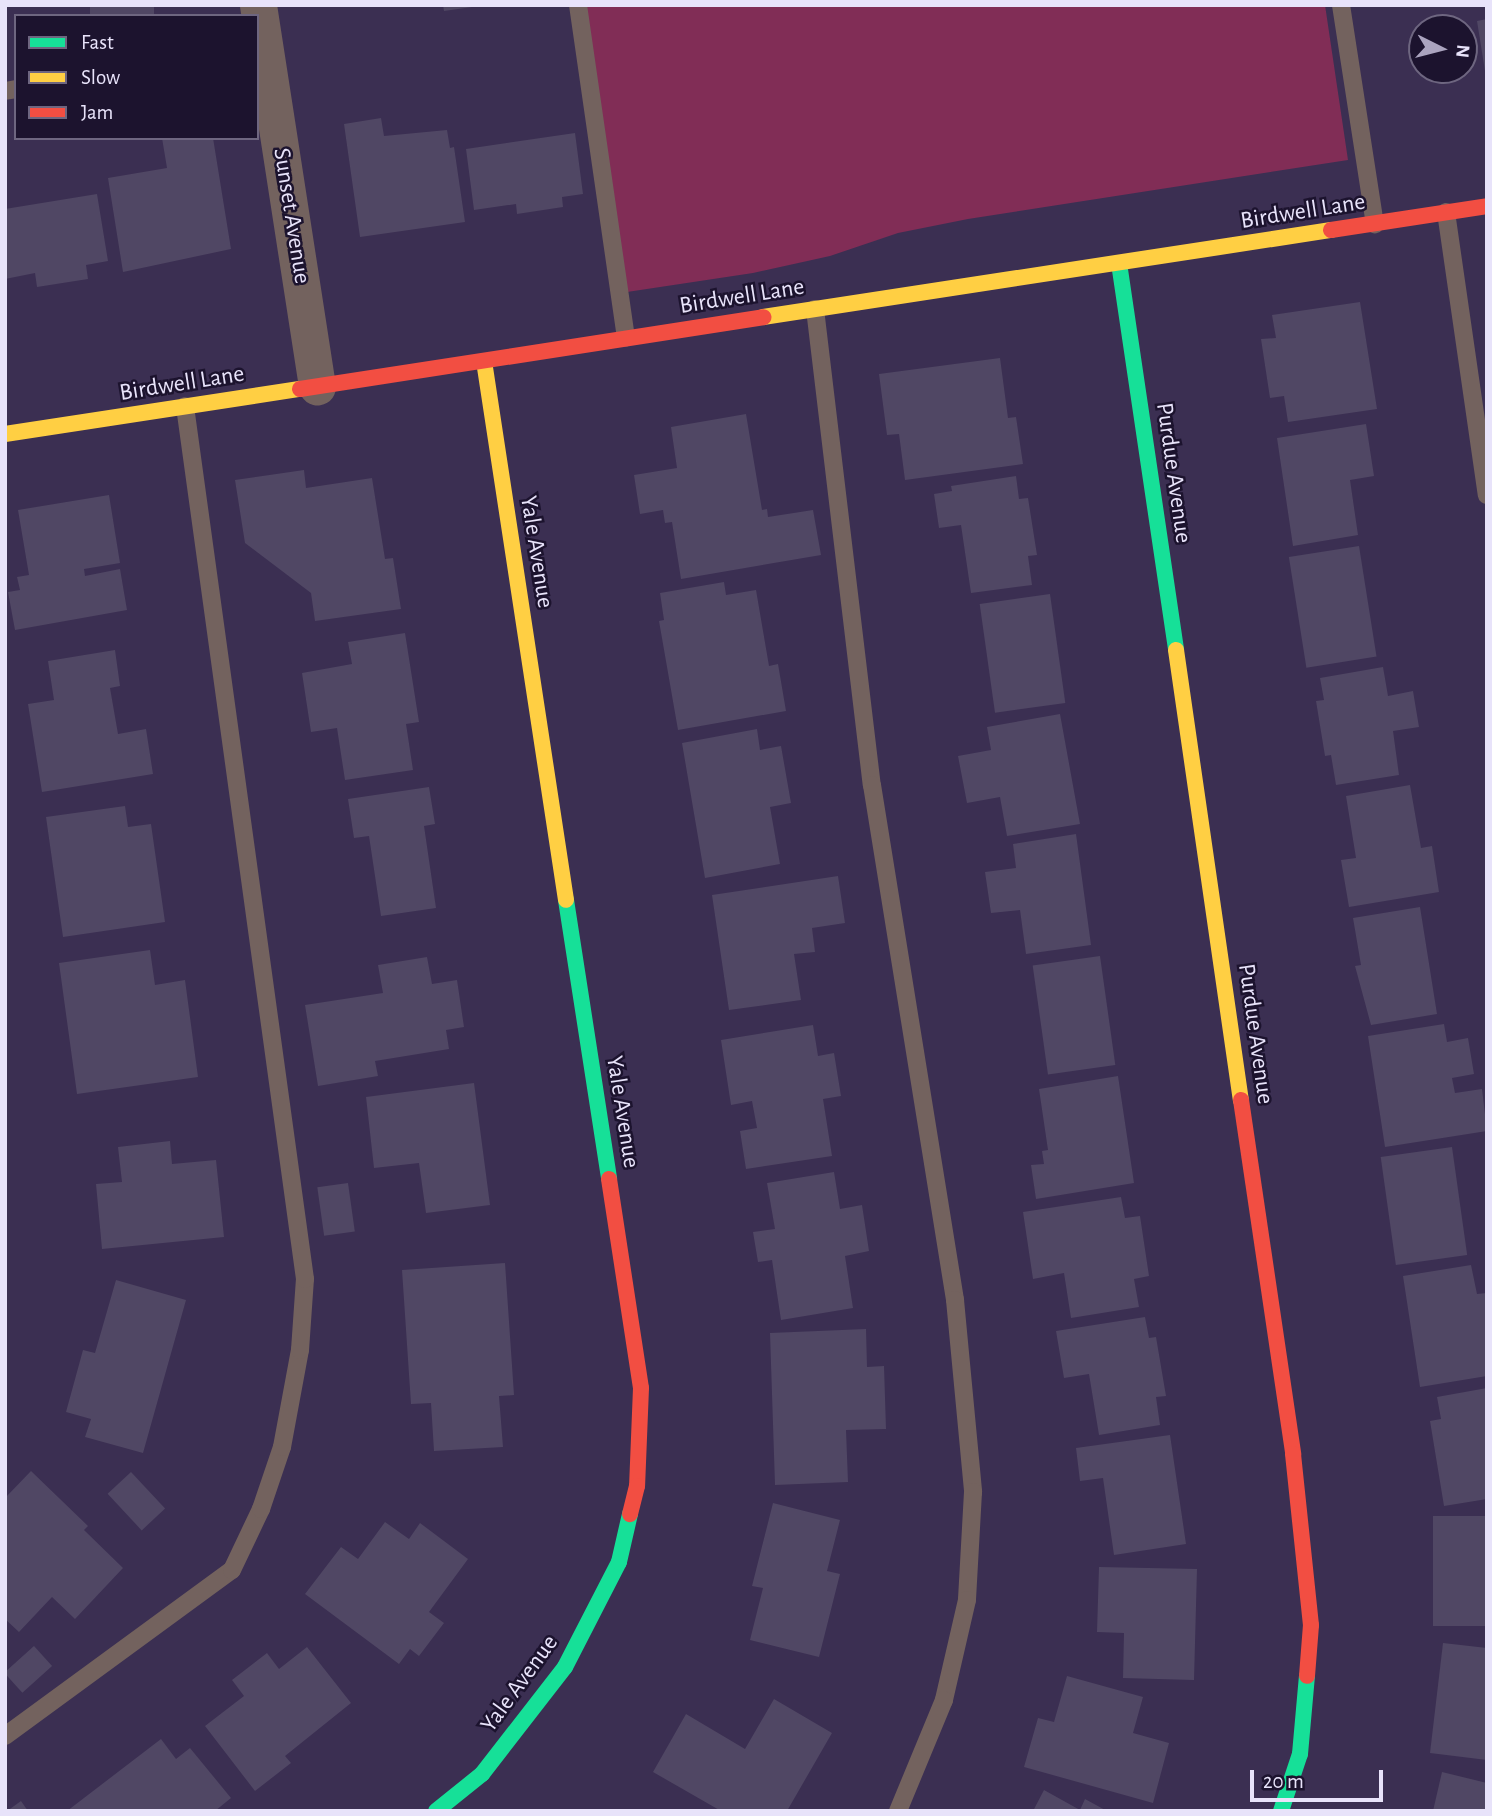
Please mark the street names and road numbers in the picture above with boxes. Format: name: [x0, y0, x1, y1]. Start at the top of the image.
street label: Sunset Avenue: [266, 146, 316, 286]
street label: Birdwell Lane: [1239, 188, 1367, 236]
street label: Birdwell Lane: [678, 273, 806, 321]
street label: Birdwell Lane: [118, 360, 246, 408]
street label: Purdue Avenue: [1149, 401, 1197, 545]
street label: Yale Avenue: [513, 494, 559, 610]
street label: Purdue Avenue: [1231, 962, 1279, 1106]
street label: Yale Avenue: [599, 1054, 645, 1170]
street label: Yale Avenue: [475, 1630, 565, 1738]

